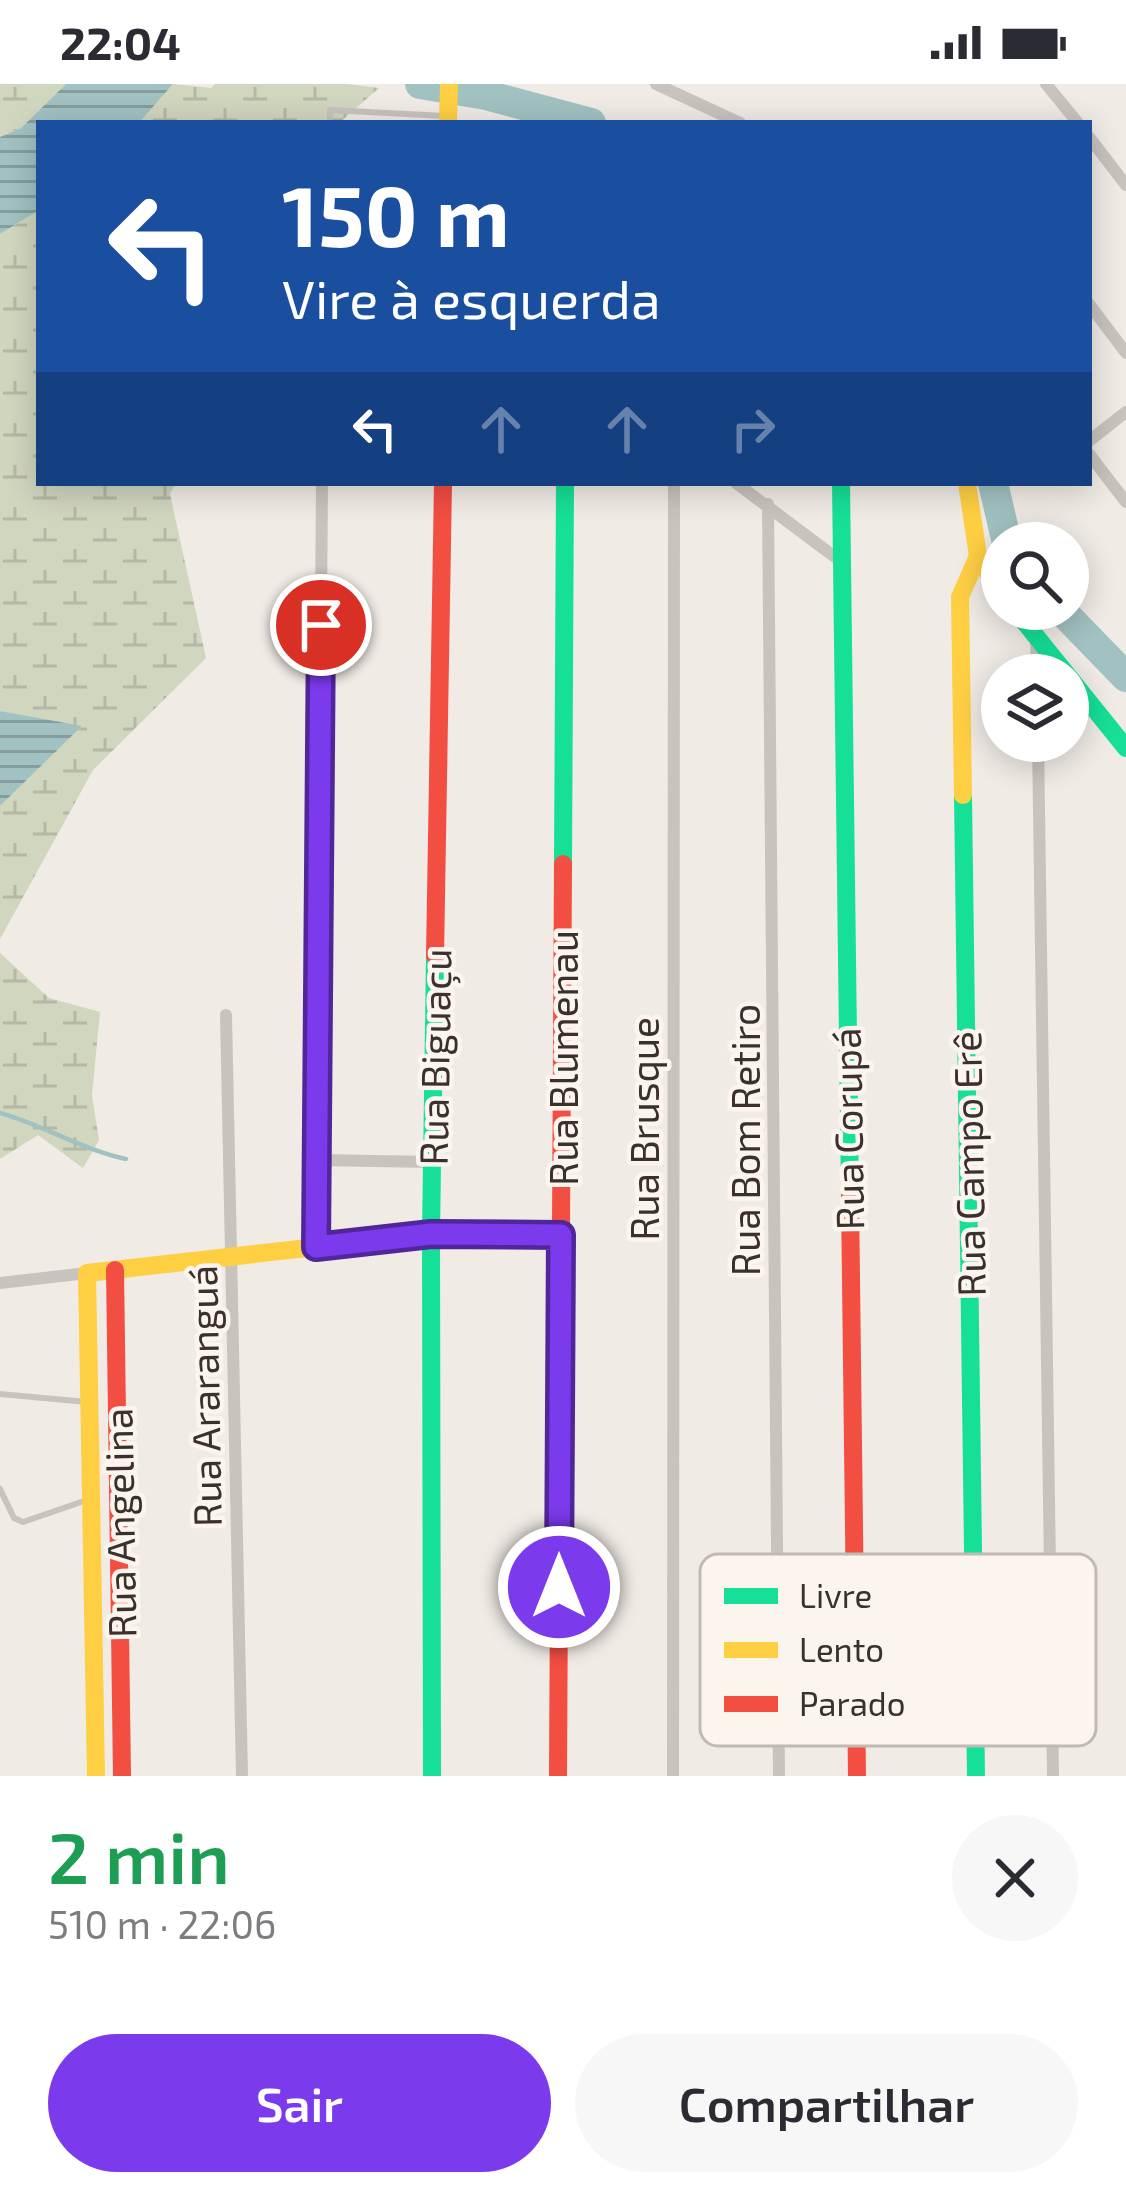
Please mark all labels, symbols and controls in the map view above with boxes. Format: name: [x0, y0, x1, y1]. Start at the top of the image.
text: 22:04: [60, 15, 181, 69]
text: 150 m: [282, 163, 510, 264]
icon: left: [84, 168, 240, 324]
text: Vire à esquerda: [282, 265, 661, 330]
icon: left: [342, 396, 408, 462]
icon: ahead: [468, 396, 534, 462]
icon: ahead: [594, 396, 660, 462]
icon: right: [720, 396, 786, 462]
map controls: [981, 522, 1089, 762]
button: search: [981, 522, 1089, 630]
pin: [270, 574, 372, 676]
icon: arrive: [288, 592, 354, 658]
button: layers: [981, 654, 1089, 762]
street label: Rua Blumenau: [539, 930, 586, 1186]
street label: Rua Biguaçu: [409, 948, 461, 1166]
street label: Rua Bom Retiro: [721, 1004, 768, 1276]
street label: Rua Brusque: [620, 1017, 667, 1241]
street label: Rua Corupá: [822, 1027, 872, 1231]
street label: Rua Campo Erê: [942, 1031, 994, 1297]
street label: Rua Araranguá: [178, 1265, 230, 1527]
street label: Rua Angelina: [93, 1407, 145, 1639]
position arrow: [496, 1524, 622, 1650]
legend: [700, 1554, 1096, 1746]
text: Livre: [799, 1575, 872, 1615]
text: Lento: [799, 1629, 884, 1669]
text: Parado: [799, 1683, 905, 1723]
text: 2 min: [48, 1812, 230, 1898]
button: close: [952, 1815, 1078, 1941]
text: 510 m · 22:06: [48, 1900, 276, 1947]
button: Sair: [48, 2034, 551, 2172]
button: Compartilhar: [575, 2034, 1078, 2172]

